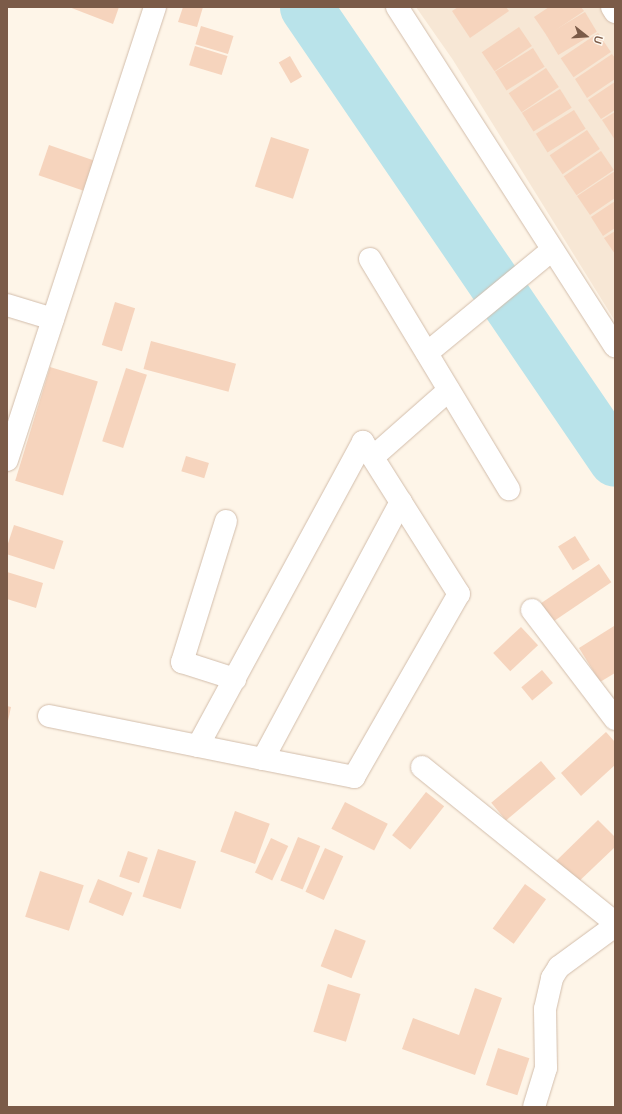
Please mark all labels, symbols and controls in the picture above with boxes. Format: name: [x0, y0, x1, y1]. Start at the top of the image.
north arrow: [566, 16, 606, 56]
text: U: [590, 34, 606, 46]

